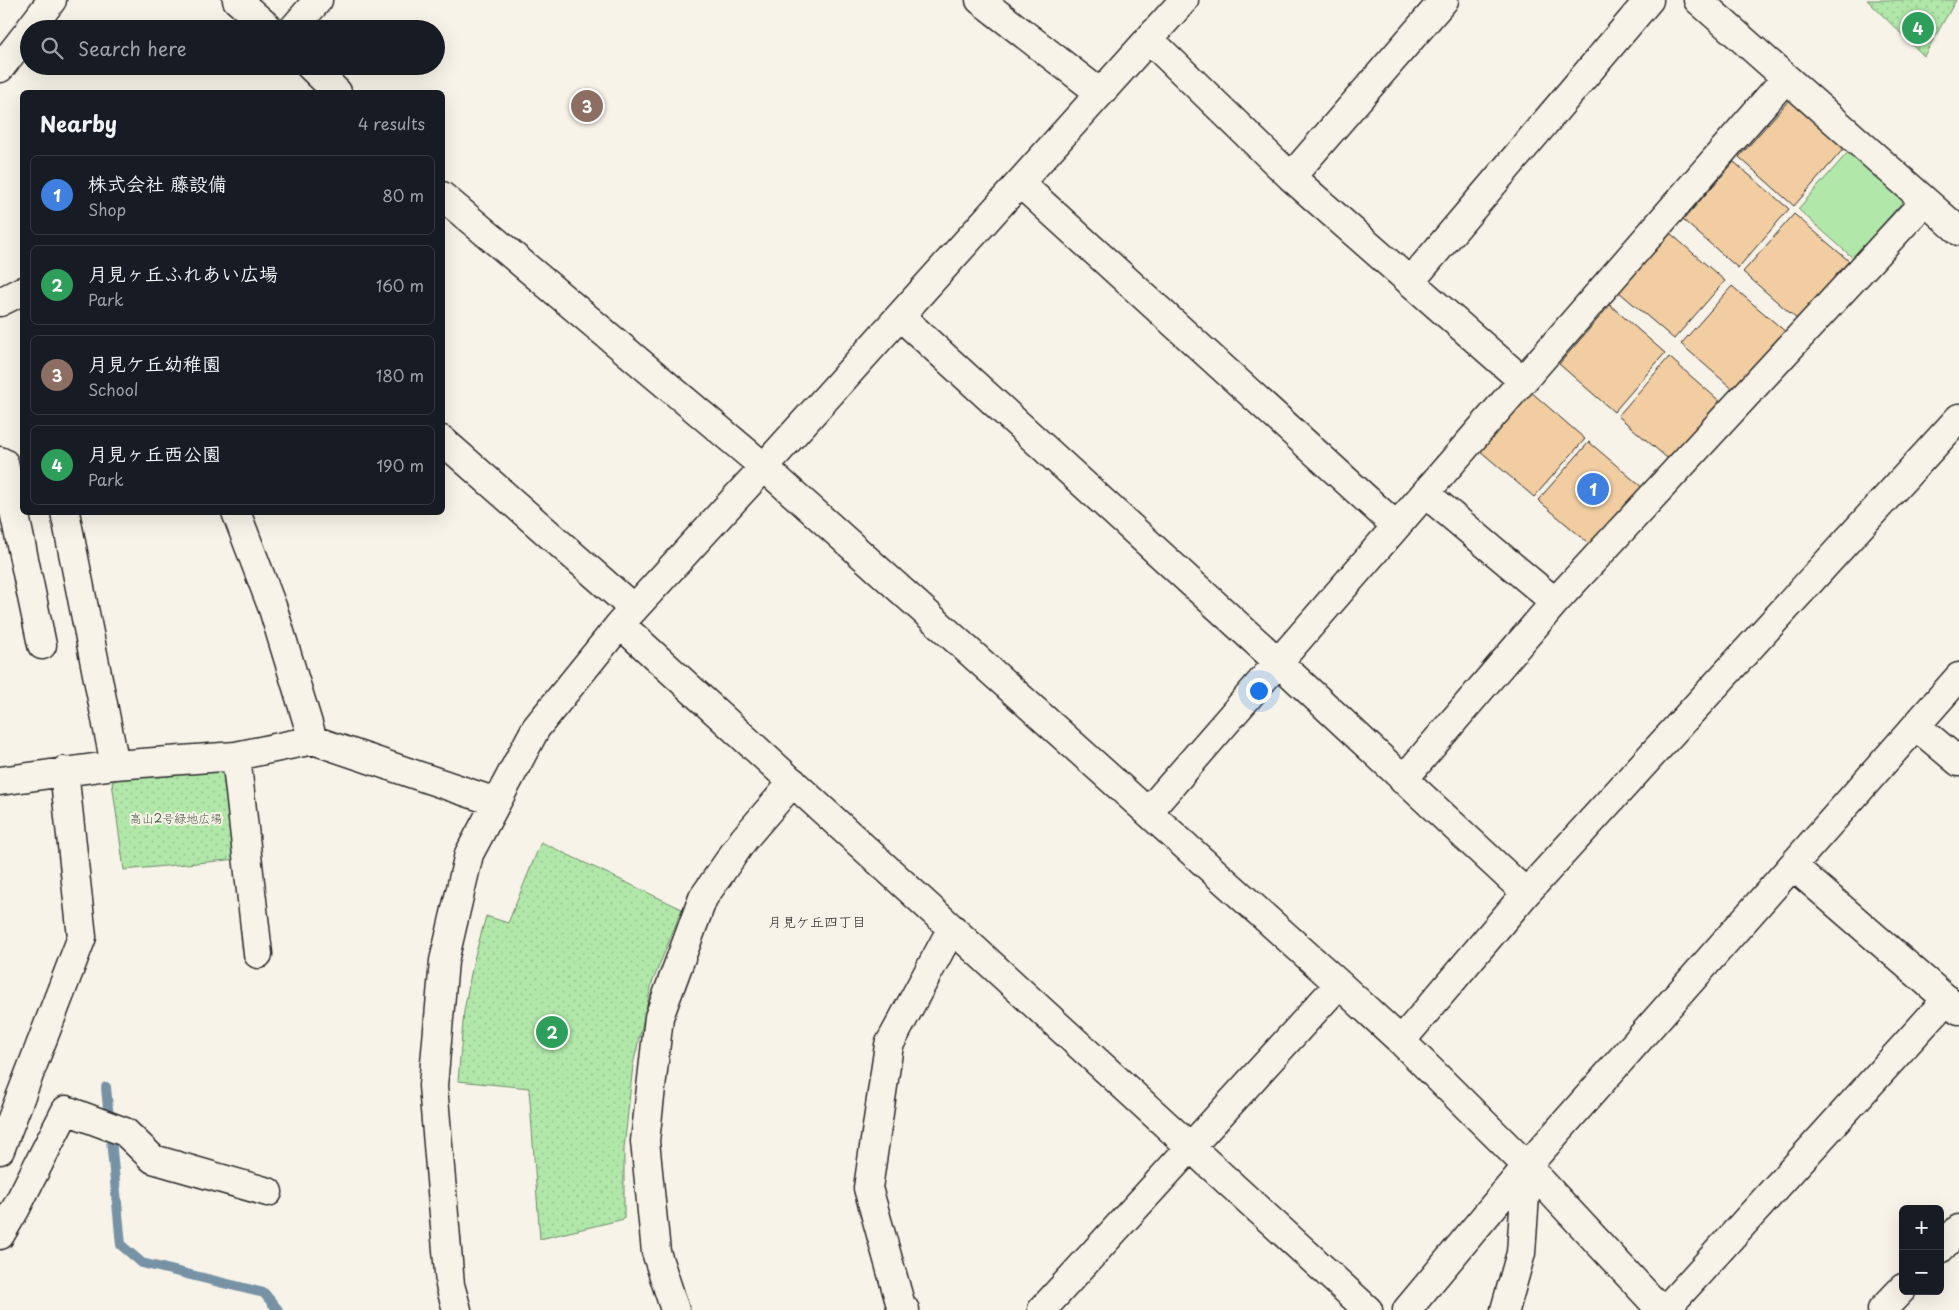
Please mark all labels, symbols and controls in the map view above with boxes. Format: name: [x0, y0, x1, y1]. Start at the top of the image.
pin: 4: [1902, 9, 1934, 47]
search box: [20, 20, 445, 75]
icon: search: [38, 34, 66, 62]
text: Search here: [78, 34, 187, 62]
pin: 3: [571, 87, 603, 125]
text: Nearby: [40, 107, 117, 139]
text: 4 results: [358, 111, 425, 135]
text: 株式会社 藤設備: [88, 169, 227, 197]
text: 1: [53, 183, 61, 207]
text: 80 m: [382, 183, 424, 207]
text: Shop: [88, 197, 126, 221]
text: 月見ヶ丘ふれあい広場: [88, 259, 278, 287]
text: 2: [51, 273, 63, 297]
text: 160 m: [376, 273, 424, 297]
text: Park: [88, 287, 124, 311]
text: 月見ケ丘幼稚園: [88, 349, 221, 377]
text: 3: [52, 363, 62, 387]
text: 180 m: [376, 363, 424, 387]
text: School: [88, 377, 138, 401]
text: 月見ヶ丘西公園: [88, 439, 221, 467]
text: 4: [52, 453, 62, 477]
text: 190 m: [376, 453, 424, 477]
text: Park: [88, 467, 124, 491]
pin: 1: [1577, 470, 1609, 508]
your location: [1246, 678, 1272, 704]
park label: 高山2号緑地広場: [130, 809, 222, 827]
district label: 月見ケ丘四丁目: [768, 911, 866, 932]
pin: 2: [536, 1013, 568, 1051]
map controls: [1899, 1205, 1944, 1295]
button: +: [1899, 1205, 1944, 1250]
button: −: [1899, 1250, 1944, 1295]

